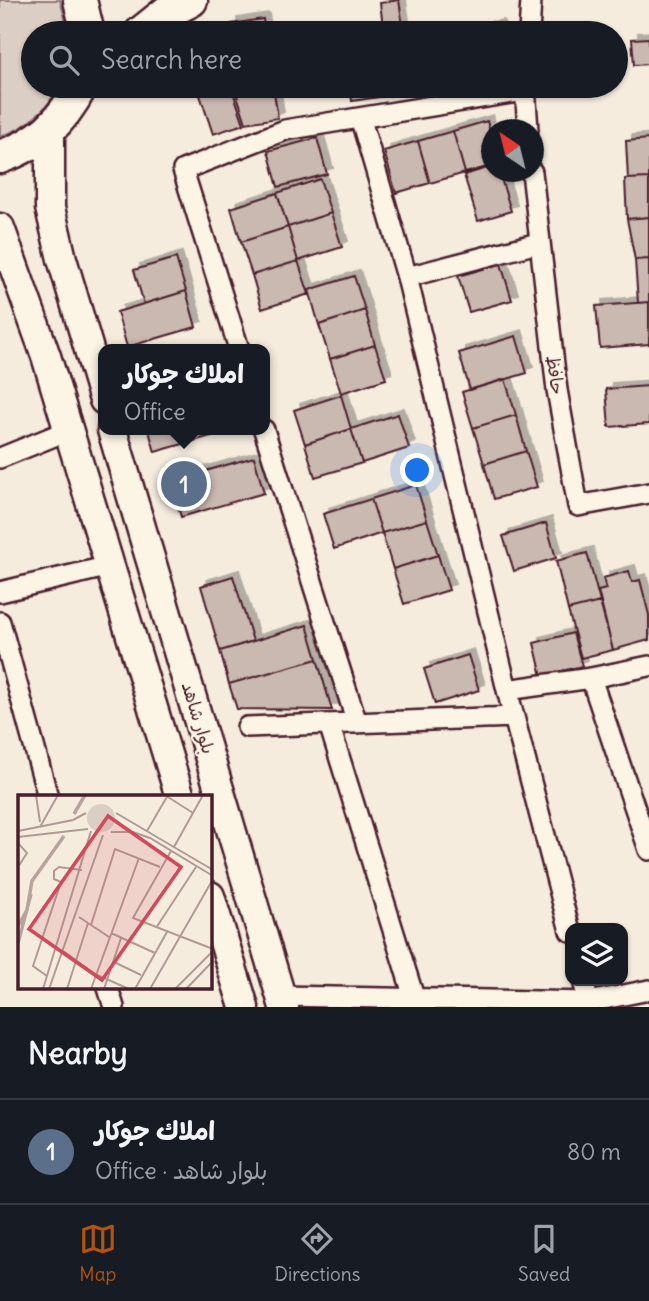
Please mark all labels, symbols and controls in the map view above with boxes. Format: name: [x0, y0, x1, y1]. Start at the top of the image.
search box: [21, 21, 628, 98]
icon: search: [45, 41, 83, 79]
text: Search here: [101, 43, 242, 76]
north arrow: [481, 119, 544, 182]
popup: [98, 344, 270, 435]
street label: حافظ: [541, 354, 570, 396]
text: املاك جوكار: [124, 357, 244, 390]
text: Office: [124, 397, 186, 426]
your location: [400, 453, 434, 487]
pin: 1: [161, 458, 207, 510]
street label: بلوار شاهد: [177, 679, 220, 757]
inset map: [18, 795, 212, 990]
map controls: [565, 923, 628, 986]
button: layers: [565, 923, 628, 986]
text: Nearby: [28, 1034, 128, 1072]
text: املاك جوكار: [95, 1114, 215, 1147]
text: 1: [46, 1137, 56, 1166]
text: 80 m: [567, 1137, 621, 1166]
text: Office · بلوار شاهد: [95, 1156, 268, 1185]
tab: Map: [79, 1220, 117, 1286]
tab: Directions: [275, 1220, 360, 1286]
tab: Saved: [518, 1220, 570, 1286]

